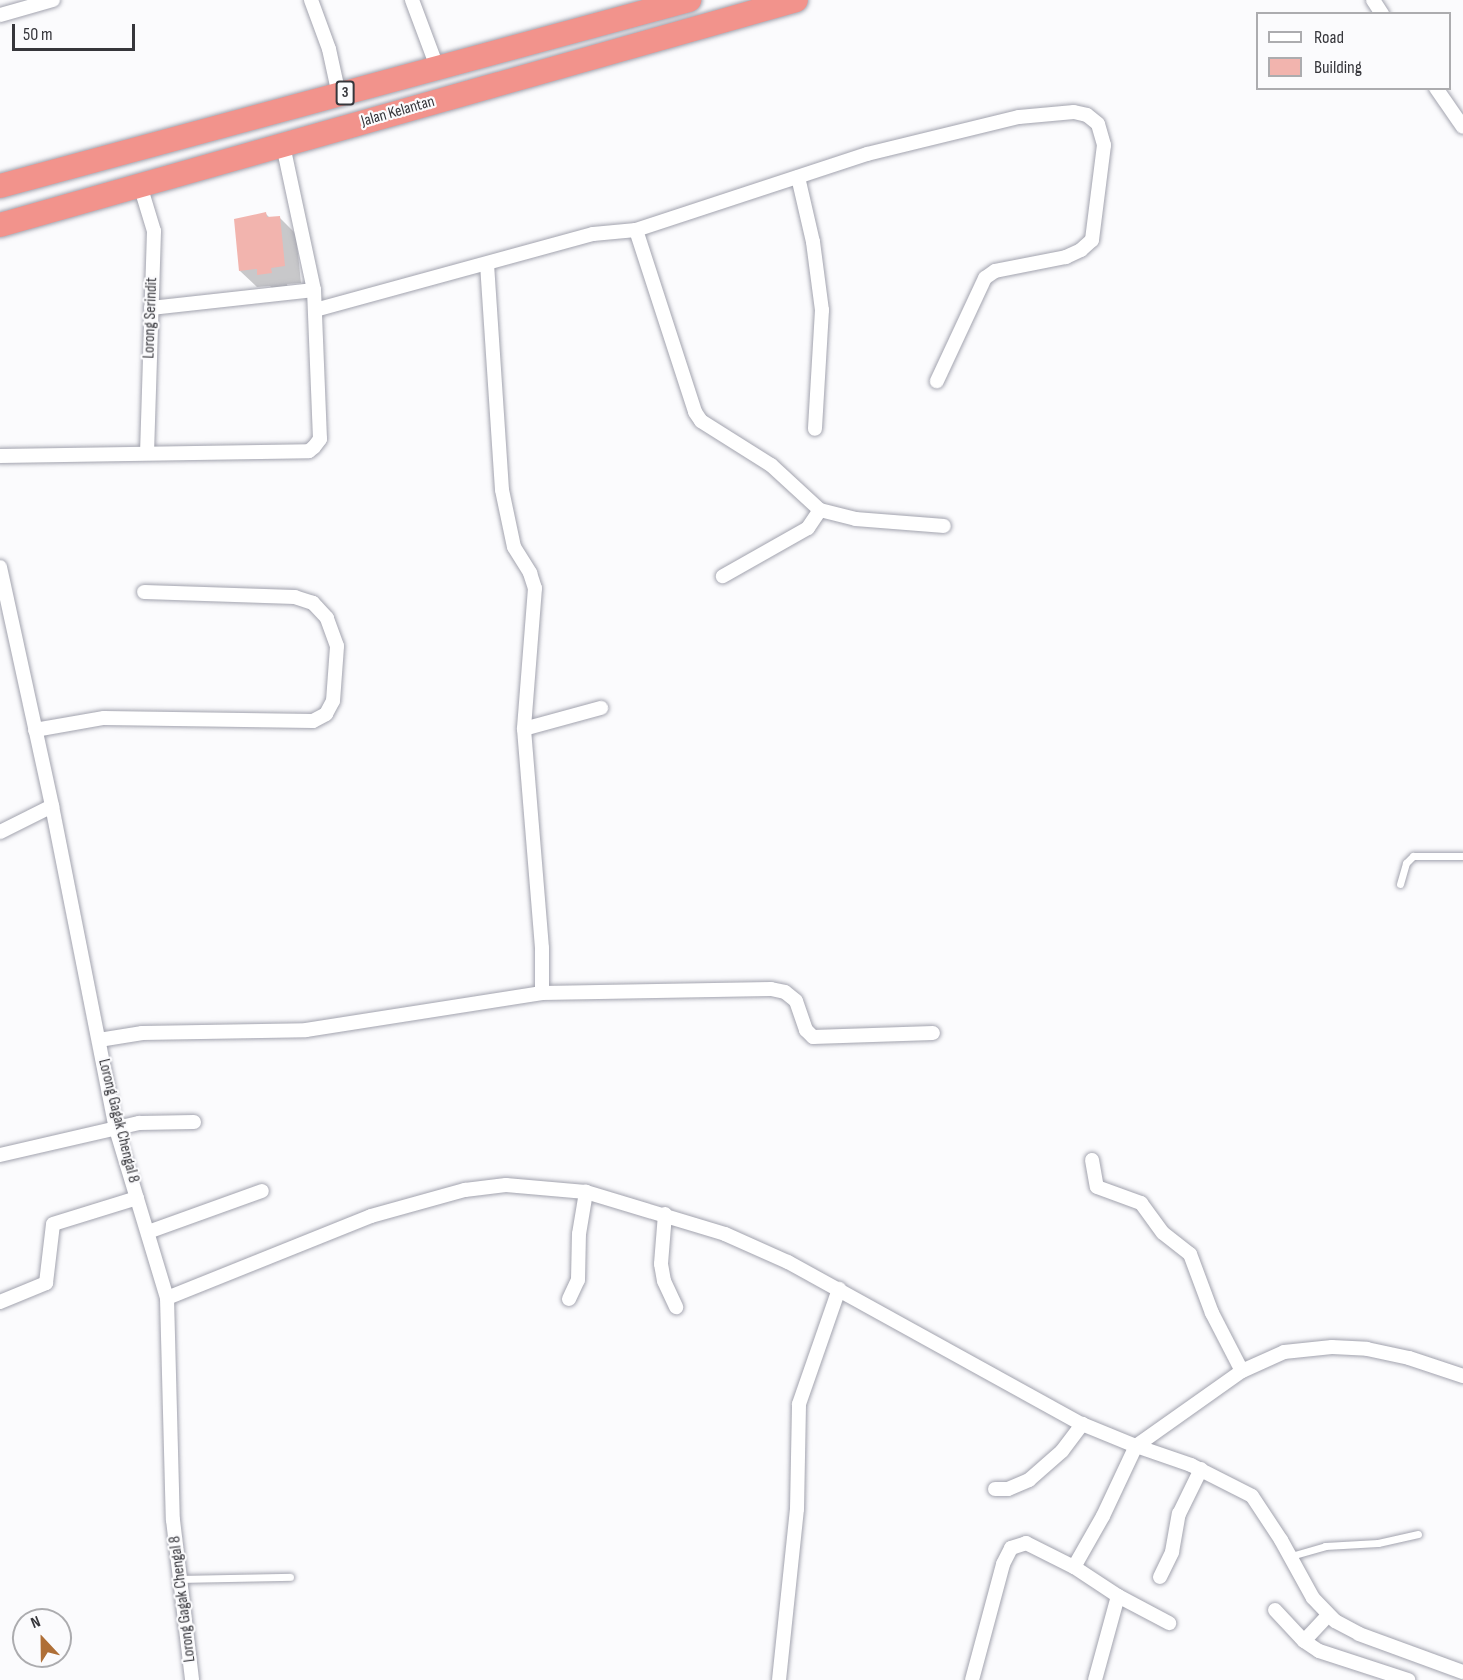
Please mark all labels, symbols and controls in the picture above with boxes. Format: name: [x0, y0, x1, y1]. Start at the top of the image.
scale bar: [15, 12, 138, 50]
legend: [1256, 12, 1451, 90]
text: 50 m: [23, 24, 53, 45]
text: Road: [1314, 27, 1344, 48]
text: Building: [1314, 57, 1362, 78]
road number: 3: [334, 81, 356, 105]
street label: Jalan Kelantan: [359, 92, 437, 132]
street label: Lorong Serindit: [140, 277, 162, 359]
street label: Lorong Gagak Chengal 8: [93, 1057, 143, 1185]
street label: Lorong Gagak Chengal 8: [166, 1535, 200, 1663]
north arrow: [12, 1608, 72, 1668]
text: N: [28, 1612, 43, 1633]

